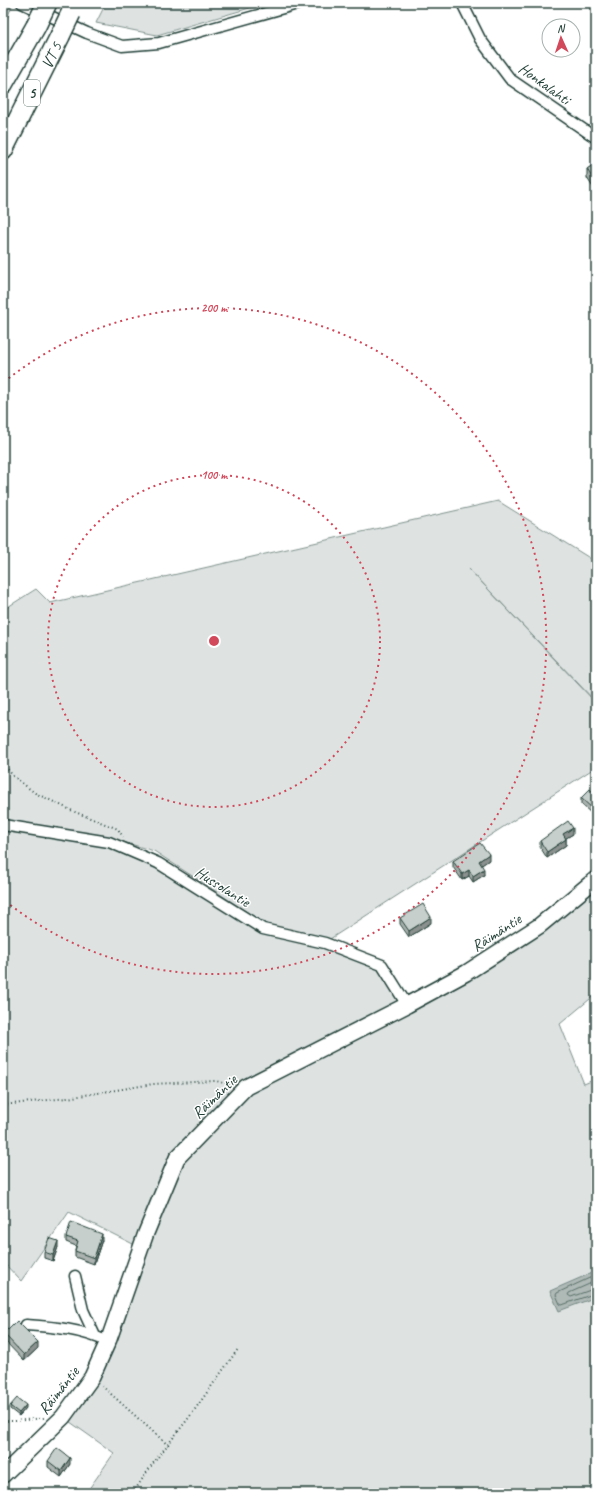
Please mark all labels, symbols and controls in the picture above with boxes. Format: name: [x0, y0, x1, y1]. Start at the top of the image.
north arrow: [541, 18, 581, 58]
text: N: [557, 21, 566, 35]
street label: VT 5: [37, 38, 67, 72]
street label: Honkalahti: [515, 58, 576, 110]
road number: 5: [24, 80, 40, 106]
text: 200 m: [201, 300, 228, 316]
text: 100 m: [201, 467, 228, 483]
centre of rings: [207, 634, 221, 648]
street label: Hussolantie: [191, 862, 255, 913]
street label: Räimäntie: [468, 908, 527, 956]
street label: Räimäntie: [188, 1069, 243, 1123]
street label: Räimäntie: [34, 1361, 85, 1419]

